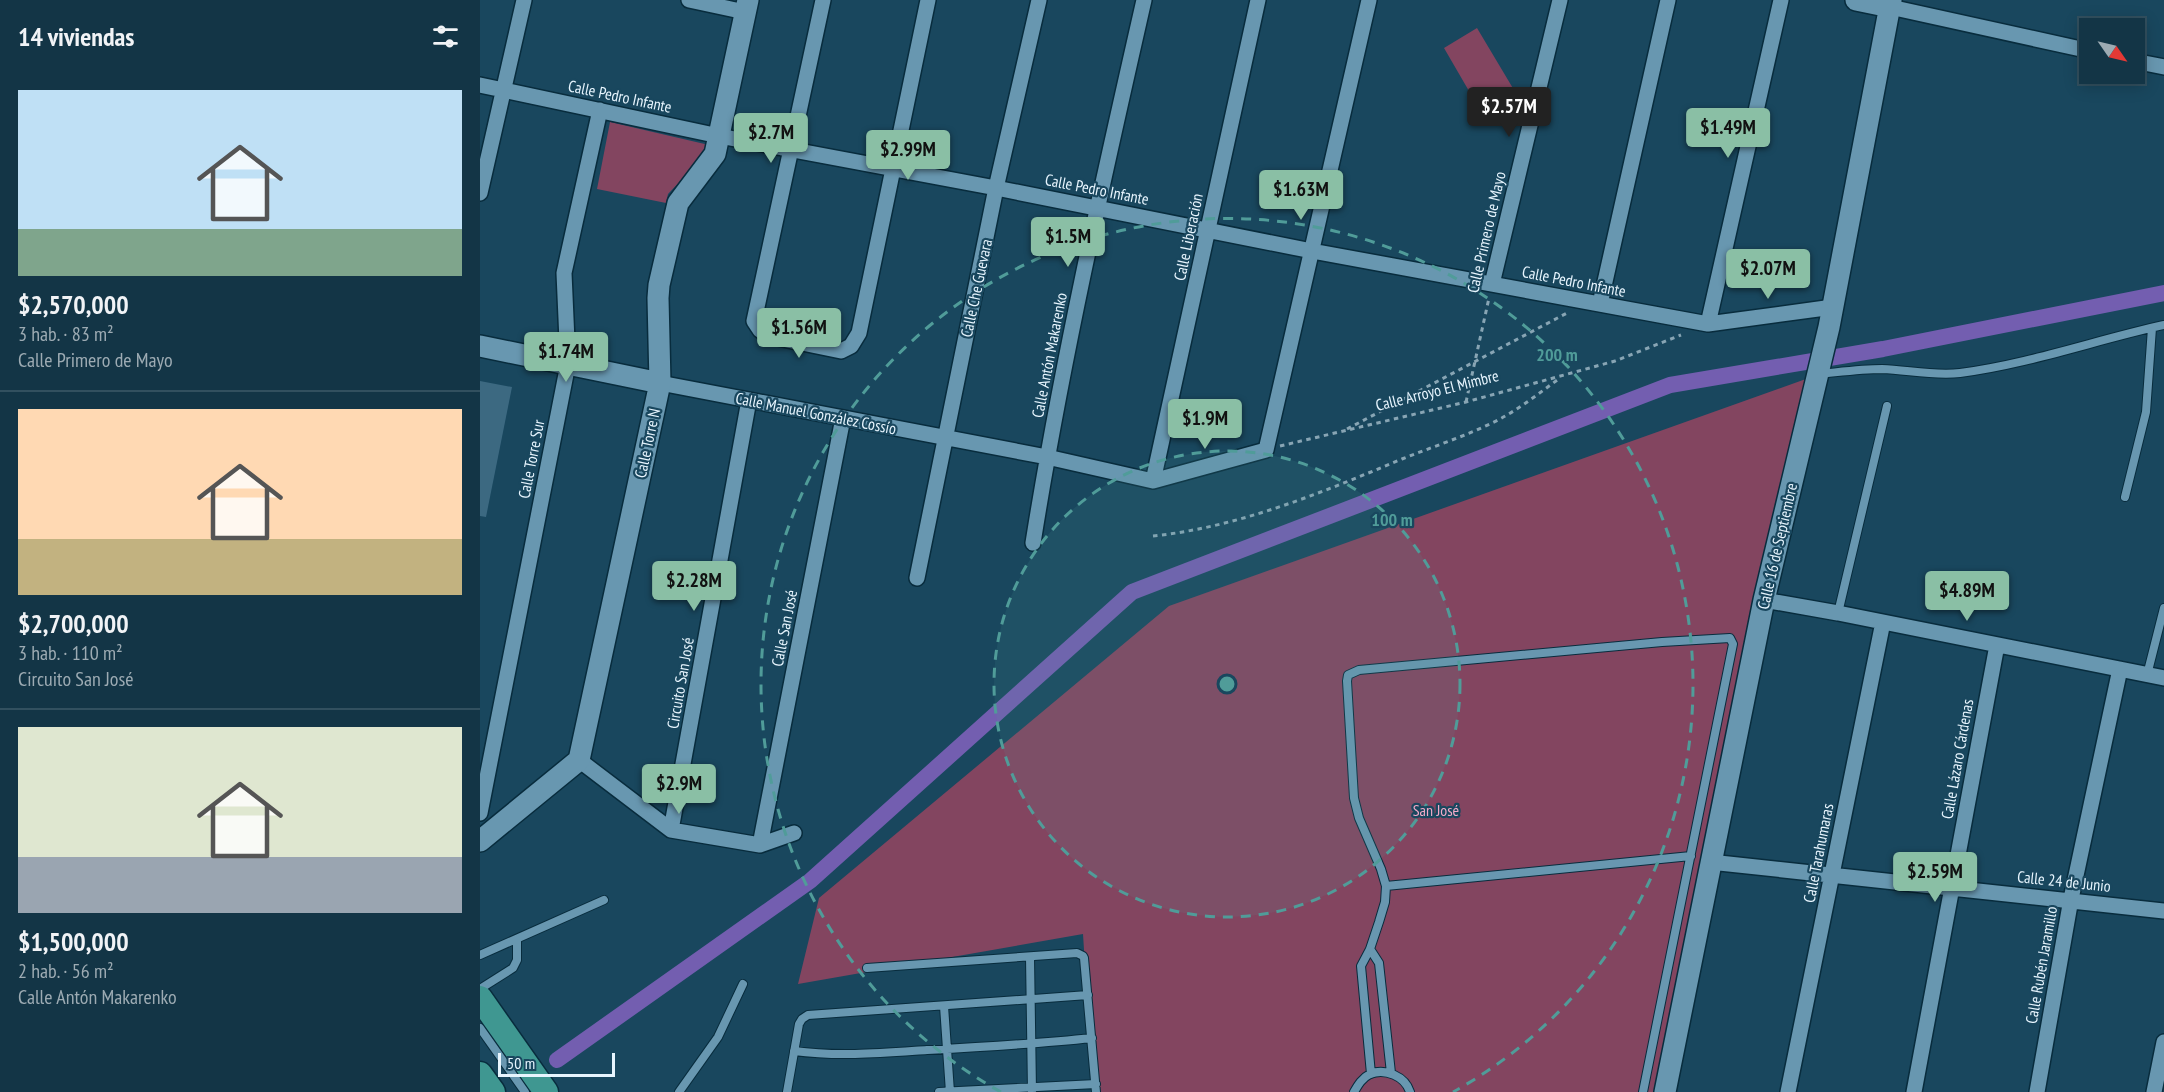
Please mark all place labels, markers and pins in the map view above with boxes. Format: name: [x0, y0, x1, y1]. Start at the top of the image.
pin: $2.57M: [1460, 87, 1558, 138]
pin: $1.49M: [1679, 108, 1777, 159]
pin: $2.7M: [729, 113, 813, 164]
pin: $2.99M: [859, 130, 957, 181]
pin: $1.63M: [1252, 170, 1350, 221]
pin: $1.5M: [1026, 217, 1110, 268]
pin: $2.07M: [1719, 249, 1817, 300]
pin: $1.56M: [750, 308, 848, 359]
pin: $1.74M: [517, 332, 615, 383]
pin: $1.9M: [1163, 399, 1247, 450]
pin: $2.28M: [645, 561, 743, 612]
pin: $4.89M: [1918, 571, 2016, 622]
centre of rings: [1217, 674, 1237, 694]
pin: $2.9M: [637, 764, 721, 815]
pin: $2.59M: [1886, 852, 1984, 903]

